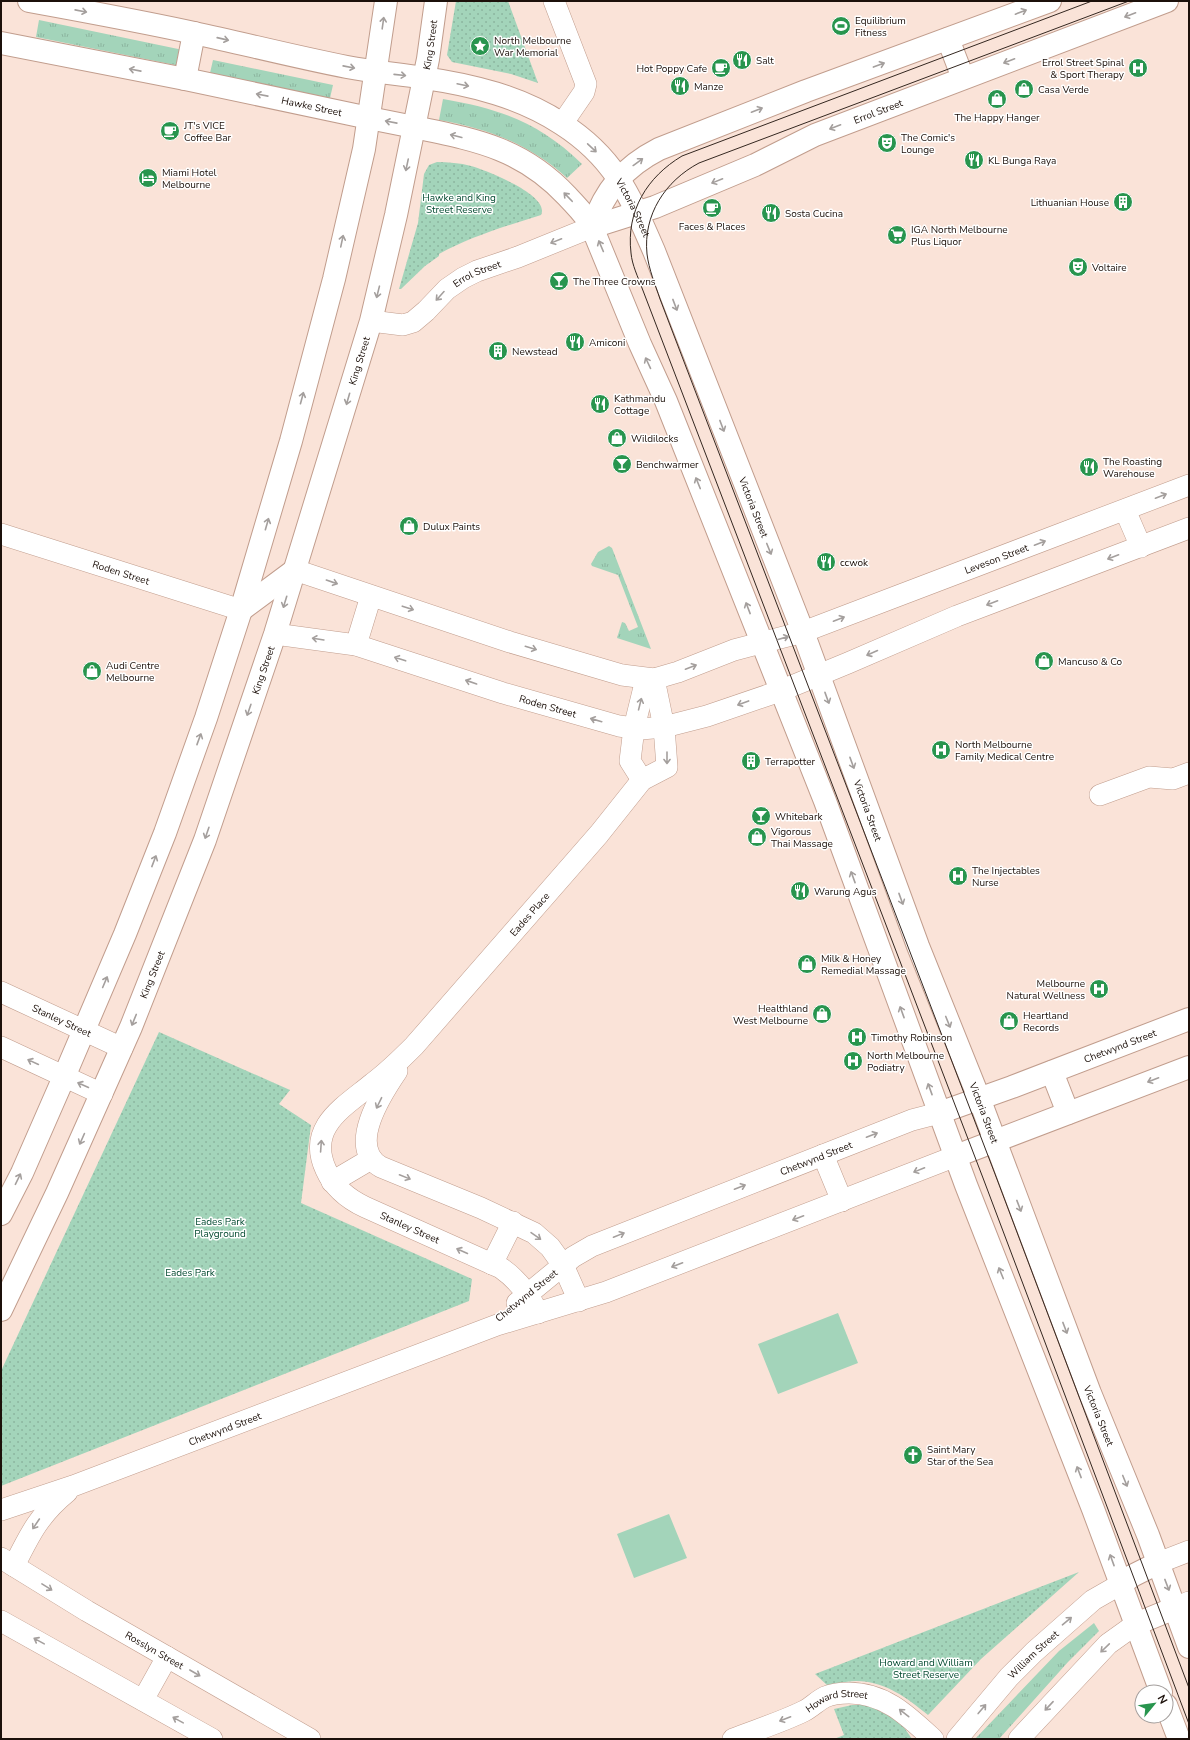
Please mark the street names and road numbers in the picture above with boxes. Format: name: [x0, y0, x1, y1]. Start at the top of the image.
street label: King Street: [420, 19, 441, 71]
street label: Hawke Street: [280, 94, 343, 120]
street label: Errol Street: [852, 96, 905, 128]
street label: Victoria Street: [611, 175, 653, 240]
street label: Errol Street: [450, 257, 503, 291]
street label: King Street: [346, 335, 374, 387]
street label: Victoria Street: [735, 474, 772, 540]
street label: Leveson Street: [963, 541, 1031, 578]
street label: Roden Street: [91, 557, 151, 589]
street label: King Street: [249, 644, 279, 696]
street label: Roden Street: [517, 692, 578, 722]
street label: Victoria Street: [849, 777, 885, 844]
street label: Eades Place: [507, 890, 553, 940]
street label: King Street: [137, 948, 169, 1001]
street label: Stanley Street: [29, 1001, 94, 1041]
street label: Chetwynd Street: [1082, 1026, 1159, 1067]
street label: Victoria Street: [965, 1080, 1002, 1146]
street label: Chetwynd Street: [778, 1138, 855, 1179]
street label: Stanley Street: [378, 1209, 442, 1247]
street label: Chetwynd Street: [493, 1266, 561, 1325]
street label: Victoria Street: [1080, 1383, 1117, 1449]
street label: Chetwynd Street: [187, 1409, 264, 1450]
street label: William Street: [1005, 1627, 1062, 1682]
street label: Rosslyn Street: [122, 1628, 186, 1673]
street label: Howard Street: [803, 1687, 870, 1716]

